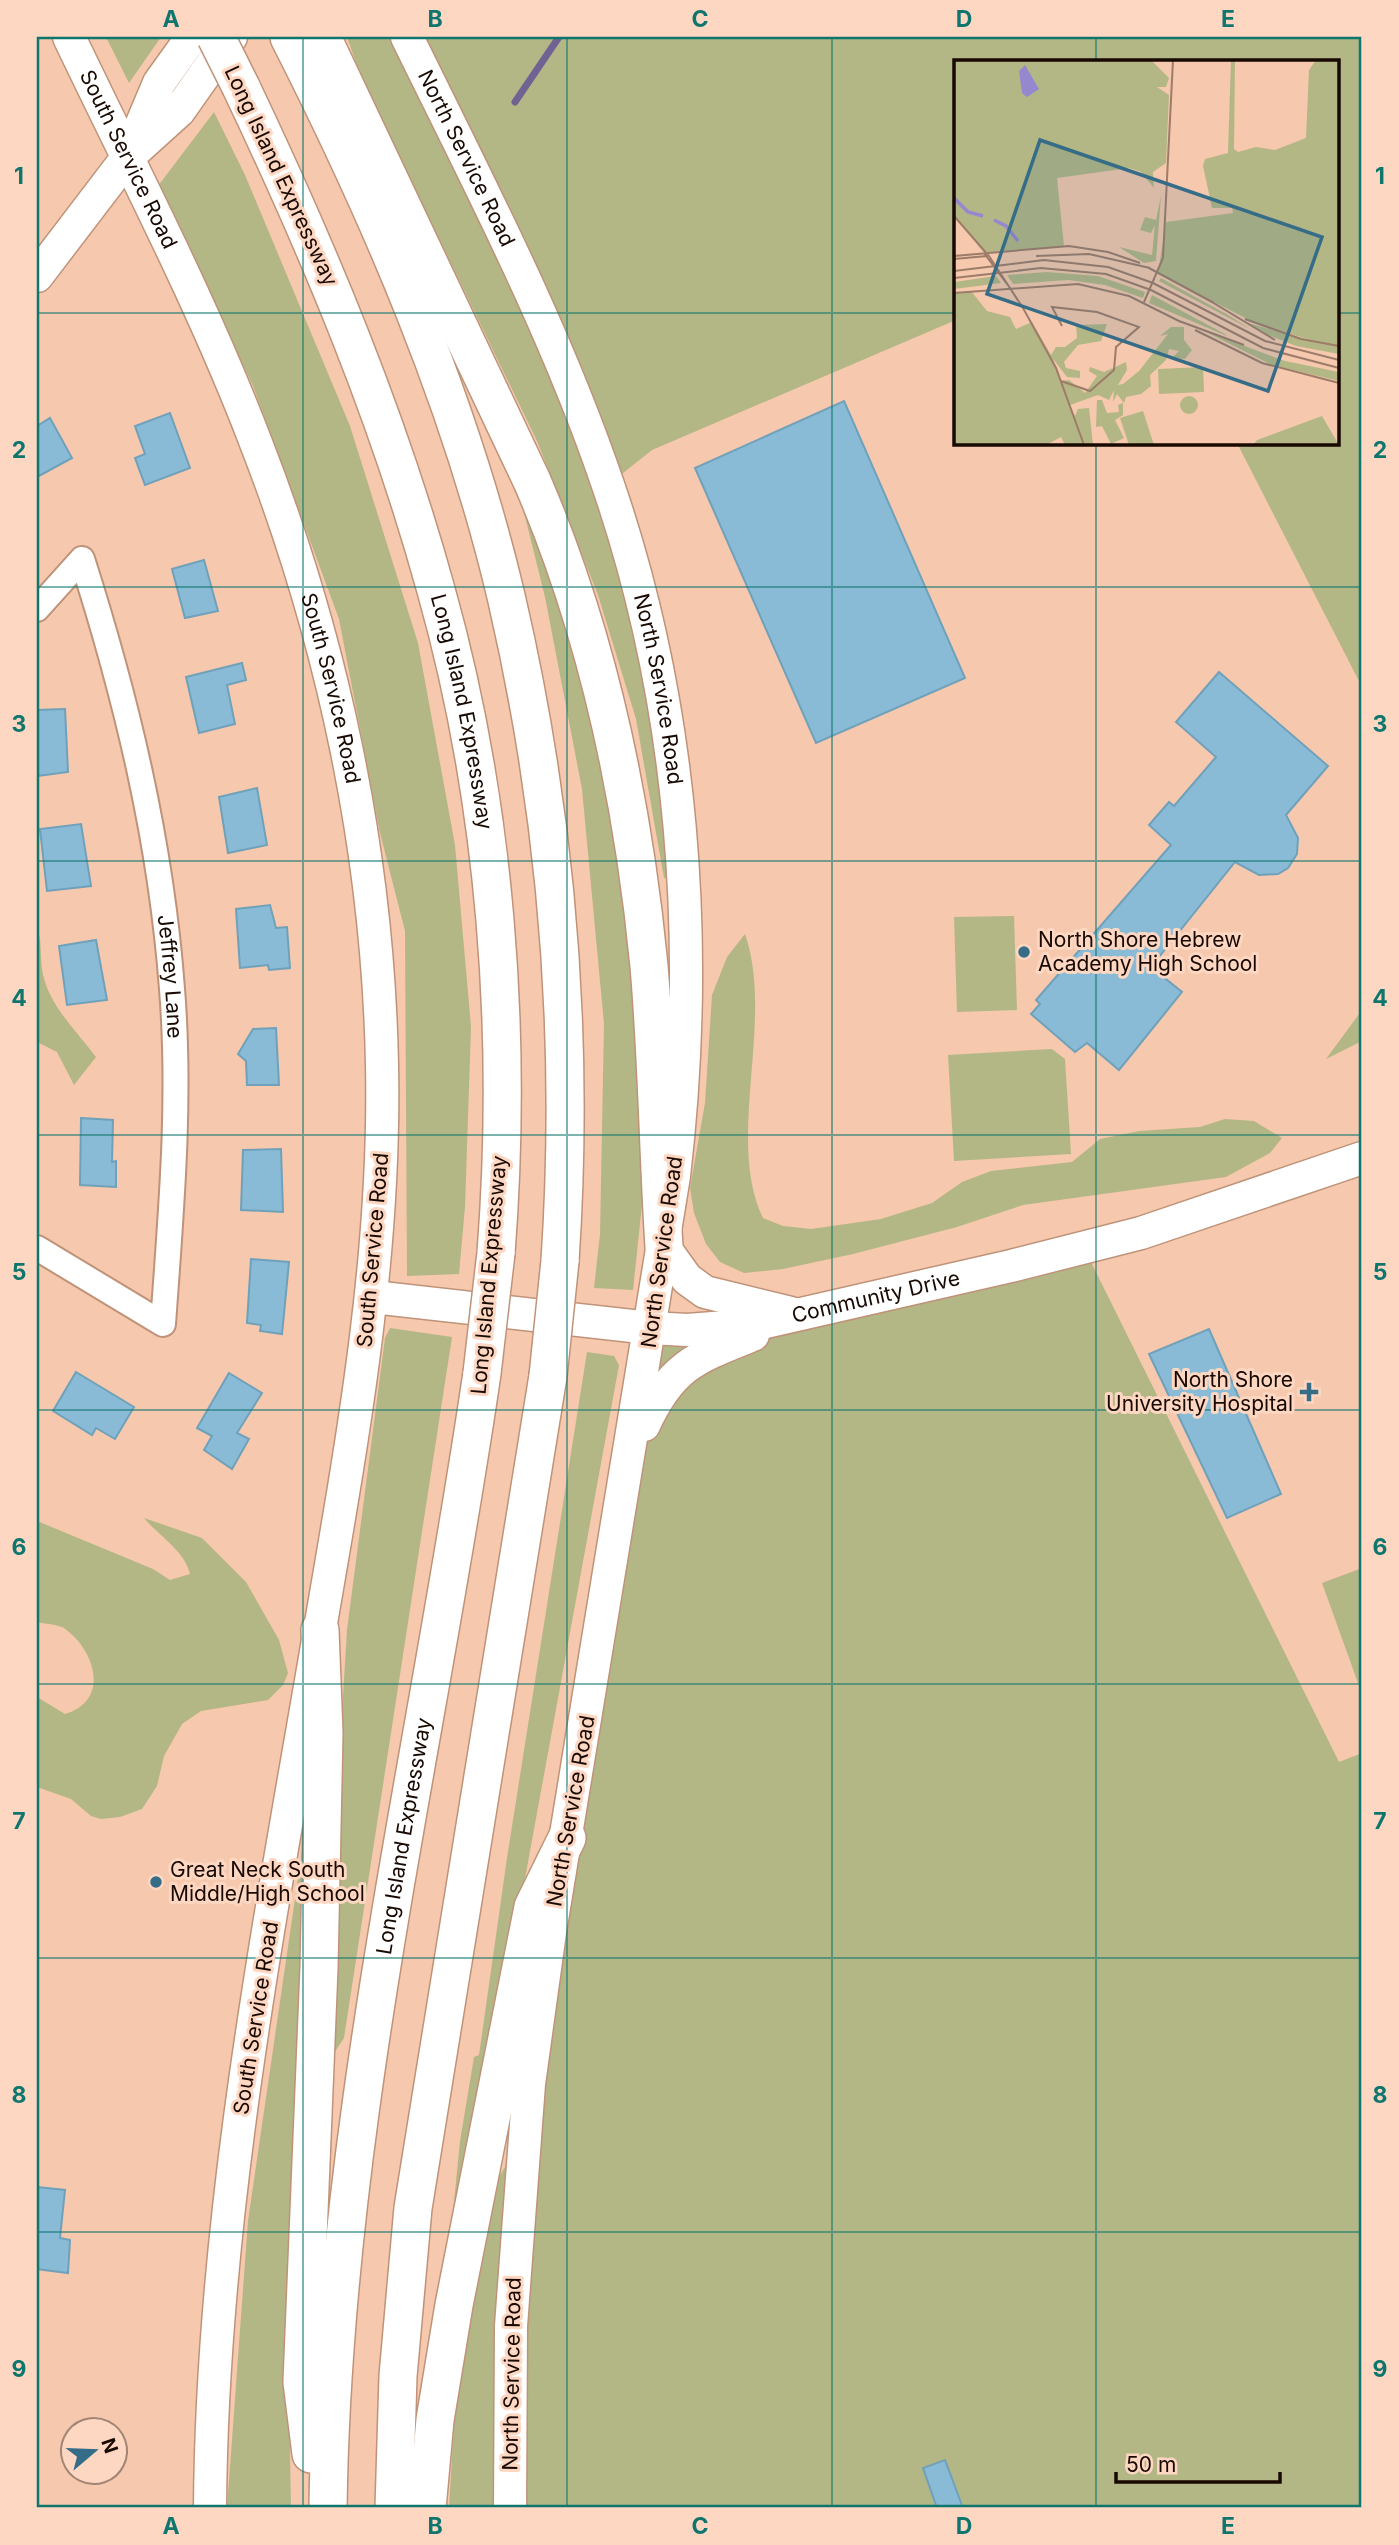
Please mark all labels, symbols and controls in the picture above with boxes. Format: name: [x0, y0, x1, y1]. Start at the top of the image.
text: A: [162, 5, 180, 33]
text: B: [427, 5, 443, 33]
text: C: [691, 5, 709, 33]
text: D: [956, 5, 972, 33]
text: E: [1221, 5, 1235, 33]
inset map: [954, 60, 1340, 444]
street label: Long Island Expressway: [219, 62, 344, 290]
street label: South Service Road: [75, 66, 183, 252]
street label: North Service Road: [413, 66, 521, 250]
text: 1: [14, 162, 24, 190]
text: 1: [1375, 162, 1385, 190]
text: 2: [12, 436, 26, 464]
text: 2: [1373, 436, 1387, 464]
street label: South Service Road: [296, 590, 366, 786]
street label: Long Island Expressway: [426, 591, 498, 831]
street label: North Service Road: [629, 591, 688, 786]
text: 3: [12, 710, 26, 738]
text: 3: [1373, 710, 1387, 738]
street label: Jeffrey Lane: [153, 913, 188, 1039]
place label: North Shore Hebrew Academy High School: [1038, 927, 1257, 976]
marker: North Shore Hebrew Academy High School: [1016, 944, 1032, 960]
text: 4: [11, 984, 27, 1012]
text: 4: [1372, 984, 1388, 1012]
street label: South Service Road: [352, 1152, 393, 1348]
street label: Long Island Expressway: [466, 1154, 511, 1396]
street label: North Service Road: [636, 1154, 687, 1349]
text: 5: [12, 1258, 26, 1286]
text: 5: [1373, 1258, 1387, 1286]
street label: Community Drive: [789, 1265, 962, 1328]
place label: North Shore University Hospital: [1106, 1367, 1293, 1416]
marker: North Shore University Hospital: [1299, 1382, 1319, 1402]
text: 6: [12, 1533, 26, 1561]
text: 6: [1373, 1533, 1387, 1561]
street label: North Service Road: [541, 1713, 600, 1908]
street label: Long Island Expressway: [371, 1715, 436, 1956]
text: 7: [12, 1807, 26, 1835]
text: 7: [1373, 1807, 1387, 1835]
place label: Great Neck South Middle/High School: [170, 1857, 365, 1906]
marker: Great Neck South Middle/High School: [148, 1874, 164, 1890]
street label: South Service Road: [228, 1920, 283, 2116]
text: 8: [12, 2081, 26, 2109]
text: 8: [1373, 2081, 1387, 2109]
street label: North Service Road: [497, 2277, 526, 2471]
text: 9: [12, 2355, 26, 2383]
text: 9: [1373, 2355, 1387, 2383]
north arrow: [60, 2416, 130, 2486]
text: N: [96, 2435, 123, 2456]
scale bar: [1116, 2440, 1280, 2484]
text: 50 m: [1126, 2452, 1176, 2477]
text: A: [162, 2512, 180, 2540]
text: B: [427, 2512, 443, 2540]
text: C: [691, 2512, 709, 2540]
text: D: [956, 2512, 972, 2540]
text: E: [1221, 2512, 1235, 2540]

